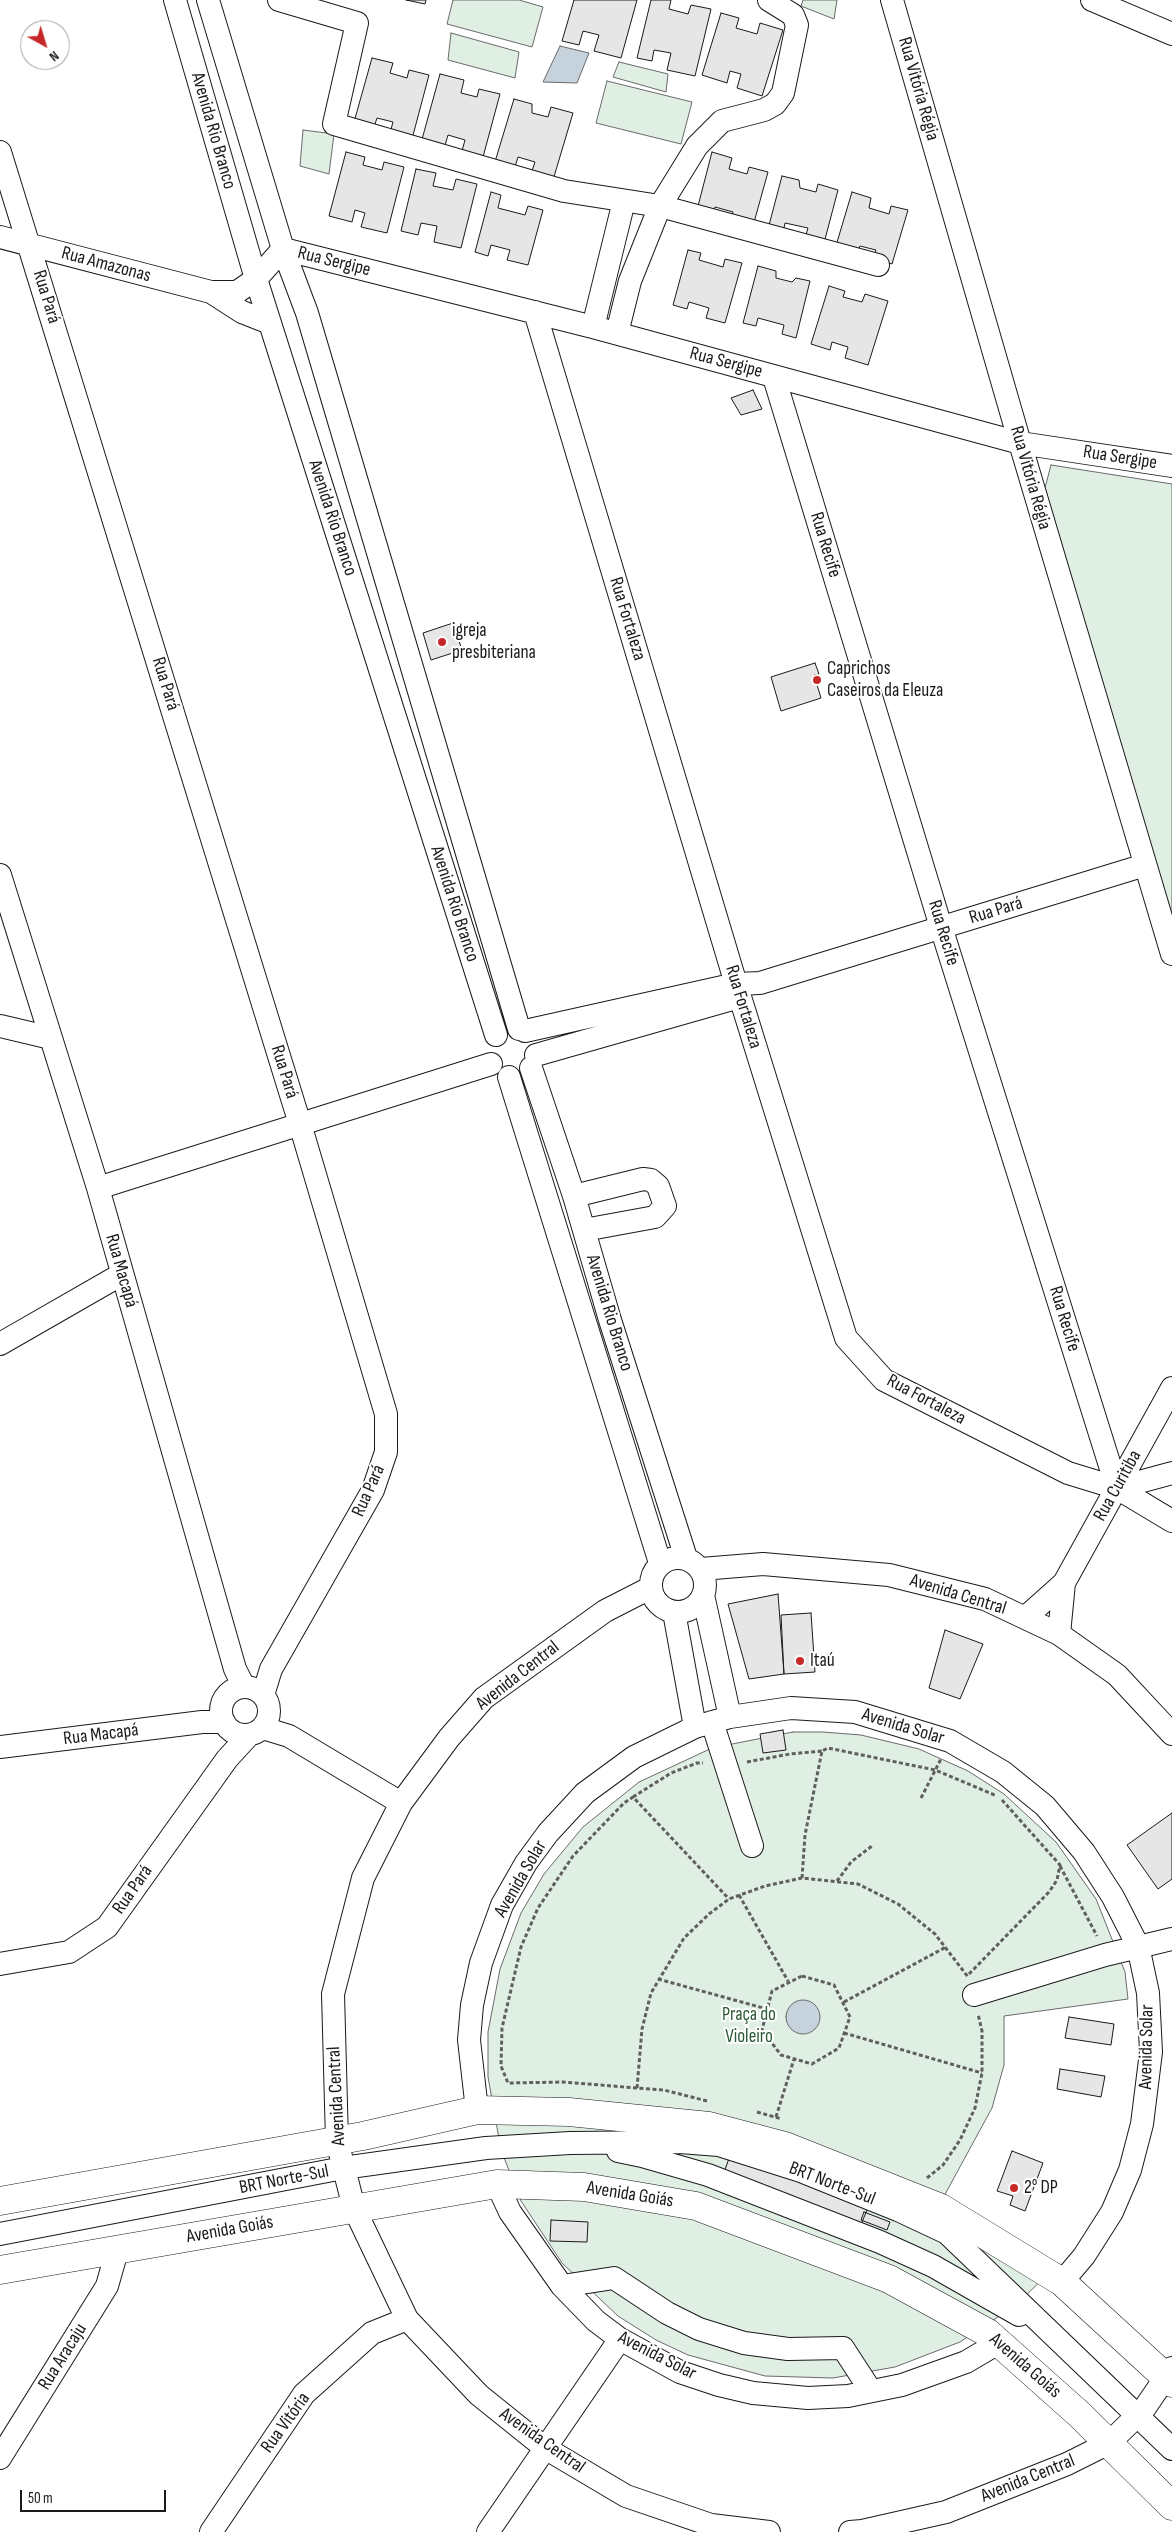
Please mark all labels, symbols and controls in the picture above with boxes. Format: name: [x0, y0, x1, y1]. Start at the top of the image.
north arrow: [20, 20, 70, 70]
street label: Rua Vitória Régia: [892, 35, 944, 143]
text: N: [46, 47, 62, 65]
street label: Avenida Rio Branco: [185, 70, 241, 192]
street label: Rua Amazonas: [59, 242, 153, 288]
street label: Rua Sergipe: [295, 242, 373, 282]
street label: Rua Pará: [27, 268, 65, 326]
street label: Rua Sergipe: [687, 342, 765, 384]
street label: Rua Vitória Régia: [1004, 424, 1056, 532]
street label: Rua Sergipe: [1081, 441, 1159, 475]
street label: Avenida Rio Branco: [303, 457, 361, 579]
street label: Rua Recife: [804, 510, 846, 580]
street label: Rua Fortaleza: [604, 575, 650, 663]
place label: igreja presbiteriana: [452, 620, 536, 664]
marker: igreja presbiteriana: [436, 636, 448, 648]
street label: Rua Pará: [146, 655, 184, 713]
place label: Caprichos Caseiros da Eleuza: [827, 658, 943, 702]
marker: Caprichos Caseiros da Eleuza: [811, 674, 823, 686]
street label: Avenida Rio Branco: [425, 843, 483, 965]
street label: Rua Pará: [967, 892, 1025, 930]
street label: Rua Recife: [922, 898, 964, 968]
street label: Rua Fortaleza: [720, 963, 766, 1051]
street label: Rua Pará: [265, 1043, 303, 1101]
street label: Rua Macapá: [100, 1232, 142, 1310]
street label: Avenida Rio Branco: [581, 1252, 637, 1374]
street label: Rua Recife: [1043, 1284, 1085, 1354]
street label: Rua Fortaleza: [883, 1370, 969, 1430]
street label: Rua Curitiba: [1089, 1447, 1147, 1525]
street label: Rua Pará: [347, 1461, 391, 1521]
street label: Avenida Central: [907, 1570, 1009, 1620]
street label: Avenida Central: [472, 1636, 564, 1716]
place label: Itaú: [810, 1650, 835, 1672]
marker: Itaú: [794, 1655, 806, 1667]
street label: Avenida Solar: [859, 1704, 947, 1750]
street label: Rua Macapá: [62, 1719, 140, 1751]
street label: Avenida Solar: [490, 1836, 552, 1922]
street label: Rua Pará: [108, 1861, 158, 1919]
park label: Praça do Violeiro: [722, 2004, 776, 2048]
street label: Avenida Solar: [1135, 2004, 1159, 2090]
street label: Avenida Central: [323, 2046, 351, 2146]
street label: BRT Norte-Sul: [786, 2157, 878, 2211]
street label: BRT Norte-Sul: [237, 2160, 331, 2200]
street label: Avenida Goiás: [585, 2177, 675, 2213]
place label: 2° DP: [1024, 2177, 1058, 2199]
marker: 2° DP: [1008, 2182, 1020, 2194]
street label: Avenida Goiás: [185, 2211, 275, 2249]
street label: Rua Aracaju: [34, 2320, 92, 2394]
street label: Avenida Solar: [614, 2327, 700, 2385]
street label: Avenida Goiás: [984, 2329, 1066, 2403]
street label: Rua Vitória: [257, 2388, 315, 2458]
street label: Avenida Central: [495, 2403, 589, 2479]
street label: Avenida Central: [978, 2450, 1078, 2508]
scale bar: [22, 2480, 169, 2512]
text: 50 m: [28, 2489, 53, 2508]

